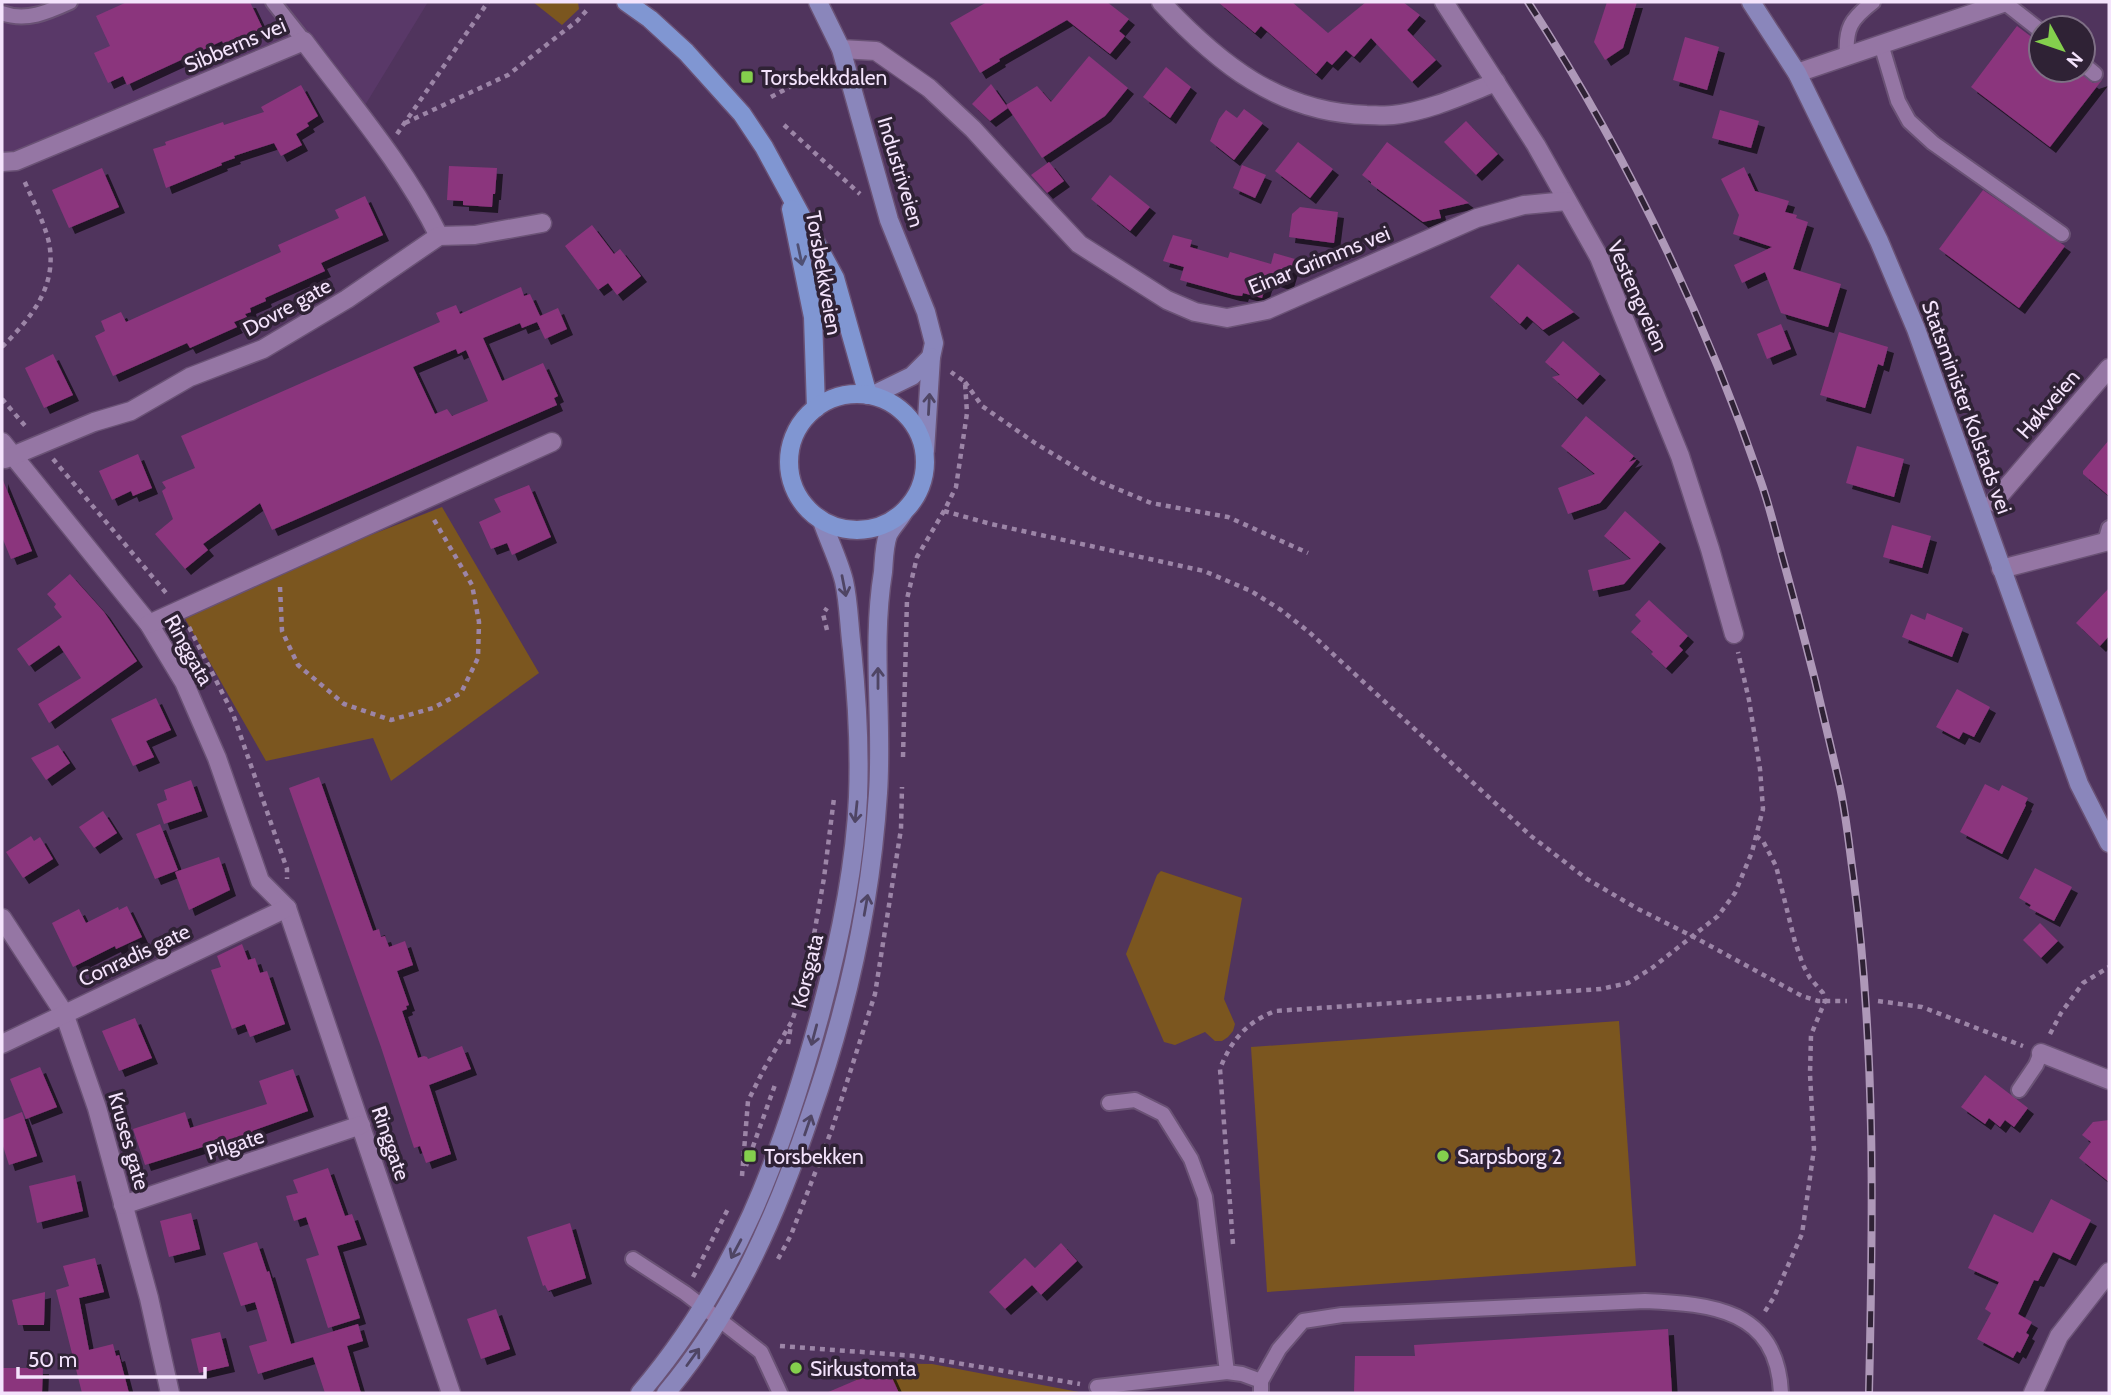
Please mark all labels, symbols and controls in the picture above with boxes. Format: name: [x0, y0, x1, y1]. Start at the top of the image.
street label: Sibberns vei: [181, 12, 289, 78]
north arrow: [2027, 14, 2097, 84]
text: N: [2062, 47, 2088, 72]
place label: Torsbekkdalen: [761, 65, 887, 90]
marker: Torsbekkdalen: [739, 69, 755, 85]
street label: Industriveien: [872, 114, 930, 230]
street label: Torsbekkveien: [801, 209, 847, 337]
street label: Einar Grimms vei: [1245, 220, 1393, 300]
street label: Vestengveien: [1602, 237, 1674, 355]
one-way arrow: [794, 243, 808, 266]
street label: Dovre gate: [239, 272, 336, 341]
street label: Statsminister Kolstads vei: [1917, 297, 2017, 517]
street label: Høkveien: [2011, 364, 2085, 444]
one-way arrow: [923, 394, 936, 416]
one-way arrow: [837, 574, 851, 597]
street label: Ringgata: [159, 610, 219, 690]
one-way arrow: [871, 667, 885, 690]
one-way arrow: [849, 801, 862, 823]
one-way arrow: [859, 894, 873, 917]
street label: Conradis gate: [74, 918, 194, 992]
street label: Korsgata: [786, 931, 828, 1011]
one-way arrow: [807, 1024, 820, 1046]
street label: Kruses gate: [103, 1089, 155, 1193]
street label: Ringgate: [367, 1102, 415, 1184]
one-way arrow: [802, 1114, 815, 1136]
street label: Pilgate: [203, 1123, 267, 1165]
place label: Torsbekken: [764, 1144, 864, 1169]
place label: Sarpsborg 2: [1457, 1144, 1562, 1169]
marker: Torsbekken: [742, 1148, 758, 1164]
marker: Sarpsborg 2: [1435, 1148, 1451, 1164]
one-way arrow: [729, 1238, 742, 1259]
scale bar: [18, 1336, 205, 1380]
text: 50 m: [28, 1347, 77, 1372]
one-way arrow: [686, 1348, 700, 1367]
place label: Sirkustomta: [810, 1356, 916, 1381]
marker: Sirkustomta: [788, 1360, 804, 1376]

